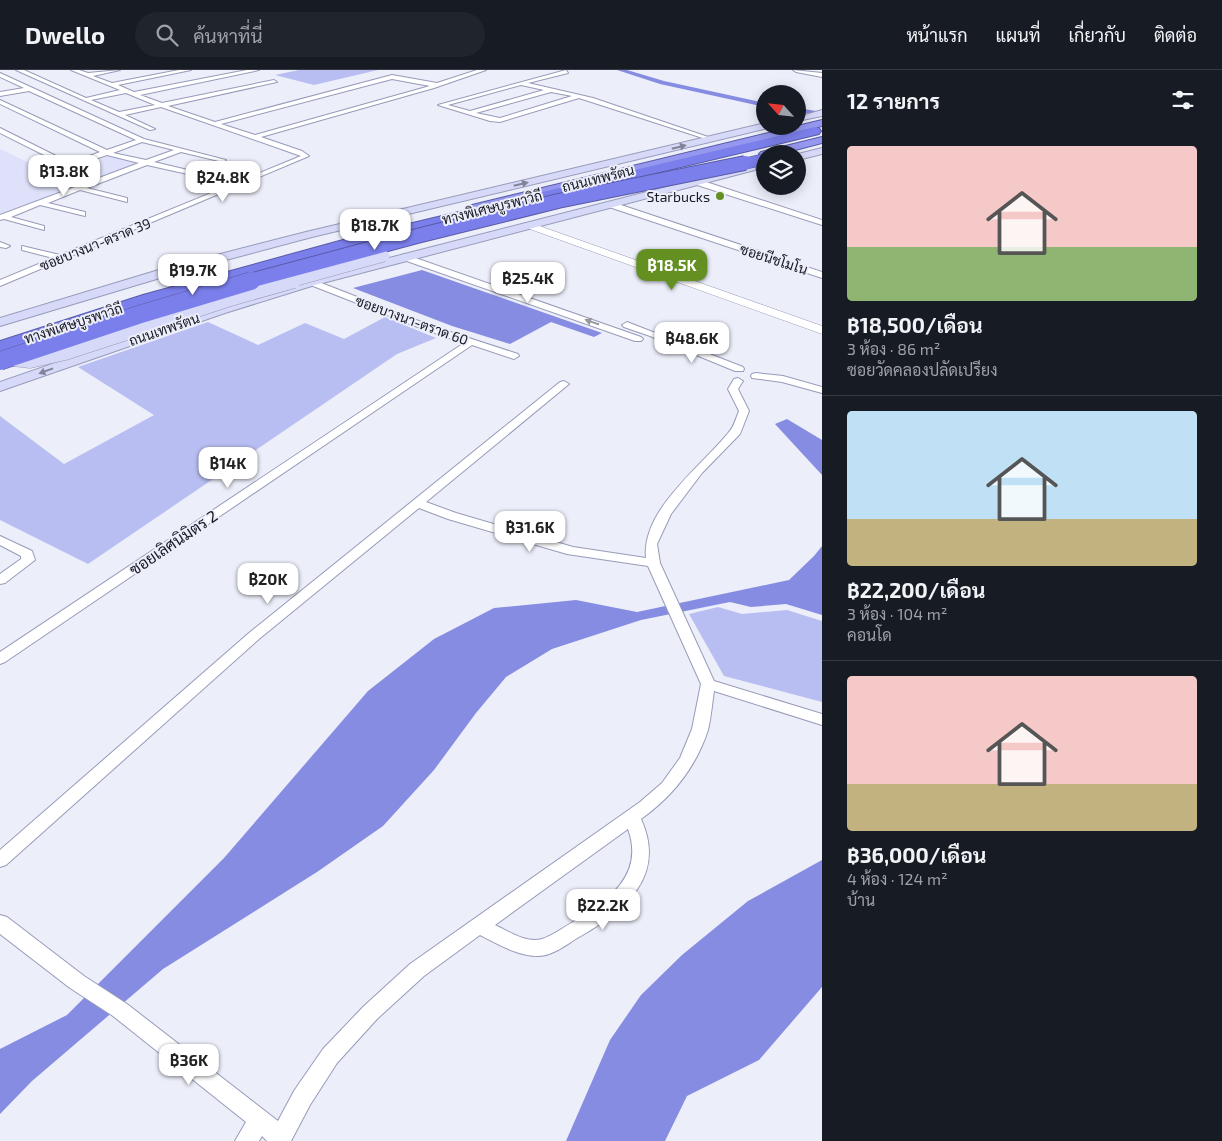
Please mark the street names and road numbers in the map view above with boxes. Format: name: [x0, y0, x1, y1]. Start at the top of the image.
street label: ถนนเทพรัตน: [560, 161, 636, 195]
street label: ทางพิเศษบูรพาวิถี: [440, 186, 544, 230]
street label: ซอยบางนา-ตราด 39: [37, 214, 153, 274]
street label: ซอยนีชโมโน: [738, 240, 810, 278]
street label: ซอยบางนา-ตราด 60: [353, 292, 471, 348]
street label: ทางพิเศษบูรพาวิถี: [22, 299, 125, 349]
street label: ถนนเทพรัตน: [126, 309, 202, 349]
street label: ซอยเลิศนิมิตร 2: [125, 506, 221, 578]

